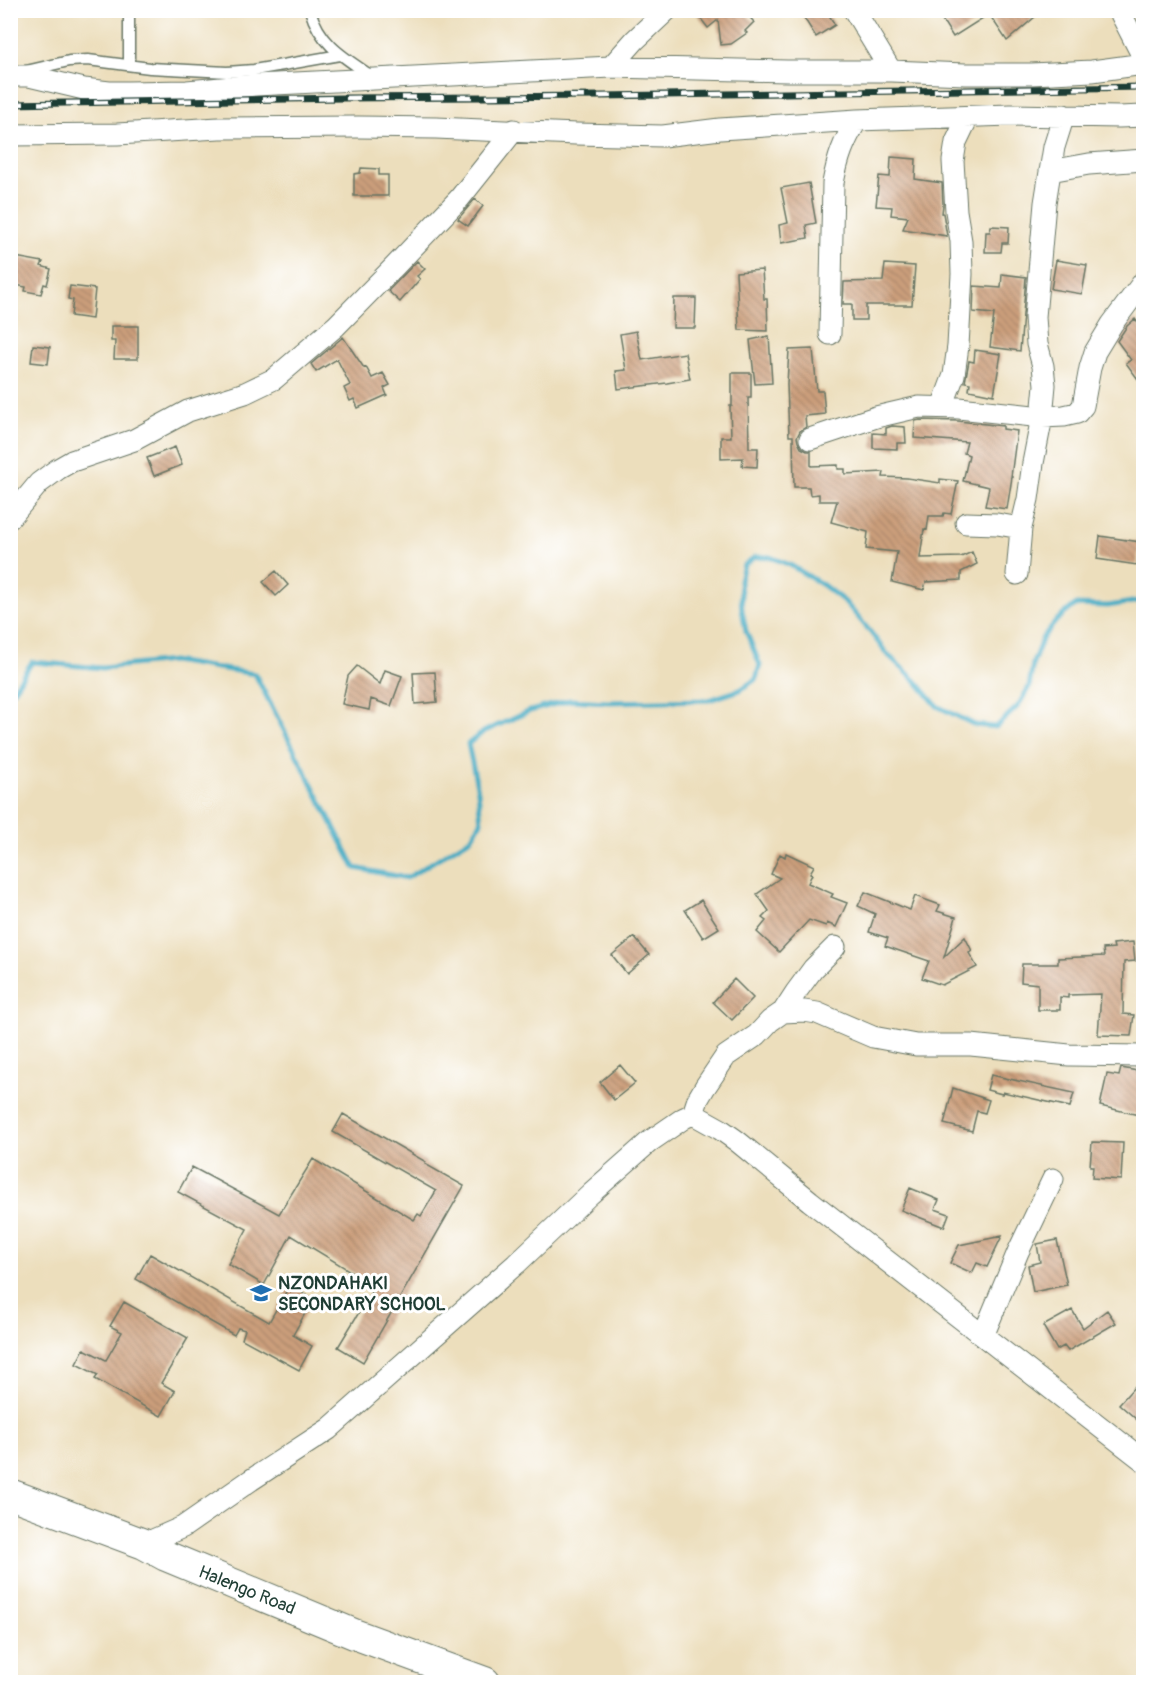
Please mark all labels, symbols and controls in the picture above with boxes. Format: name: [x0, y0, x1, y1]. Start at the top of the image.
place label: NZONDAHAKI SECONDARY SCHOOL: [278, 1272, 446, 1316]
school or university icon: NZONDAHAKI SECONDARY SCHOOL: [249, 1281, 273, 1305]
street label: Halengo Road: [195, 1561, 299, 1620]

